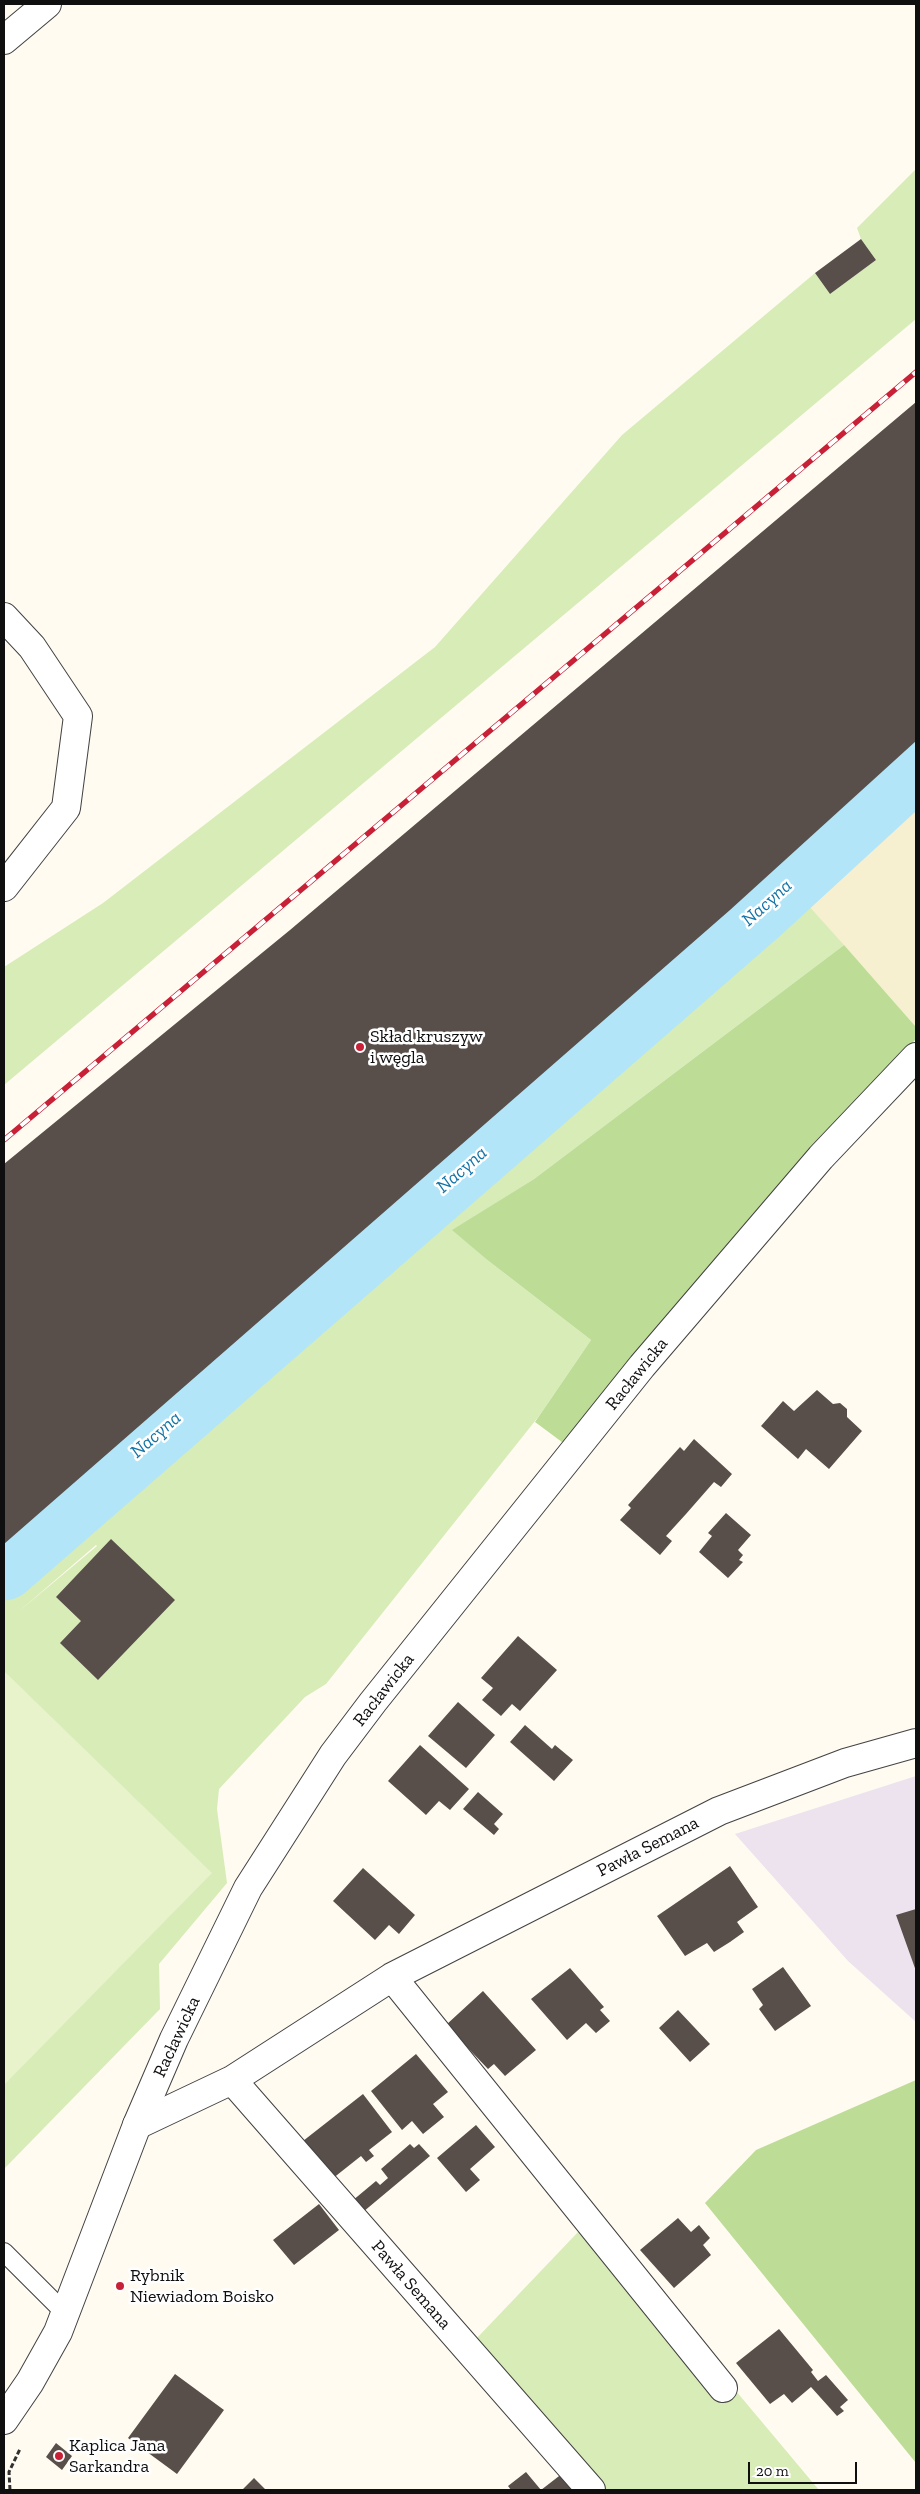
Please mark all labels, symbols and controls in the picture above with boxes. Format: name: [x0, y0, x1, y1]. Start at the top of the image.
water label: Nacyna: [737, 875, 797, 931]
place label: Skład kruszyw i węgla: [370, 1026, 483, 1068]
marker: Skład kruszyw i węgla: [354, 1041, 366, 1053]
water label: Nacyna: [432, 1142, 492, 1198]
street label: Racławicka: [601, 1334, 673, 1414]
water label: Nacyna: [126, 1407, 186, 1463]
street label: Racławicka: [349, 1649, 419, 1731]
street label: Pawła Semana: [594, 1812, 702, 1882]
street label: Racławicka: [149, 1993, 205, 2081]
street label: Pawła Semana: [366, 2236, 456, 2334]
place label: Rybnik Niewiadom Boisko: [130, 2265, 274, 2308]
marker: Rybnik Niewiadom Boisko: [114, 2280, 126, 2292]
place label: Kaplica Jana Sarkandra: [69, 2435, 165, 2478]
marker: Kaplica Jana Sarkandra: [53, 2450, 65, 2462]
scale bar: [750, 2452, 859, 2484]
text: 20 m: [756, 2462, 789, 2480]

